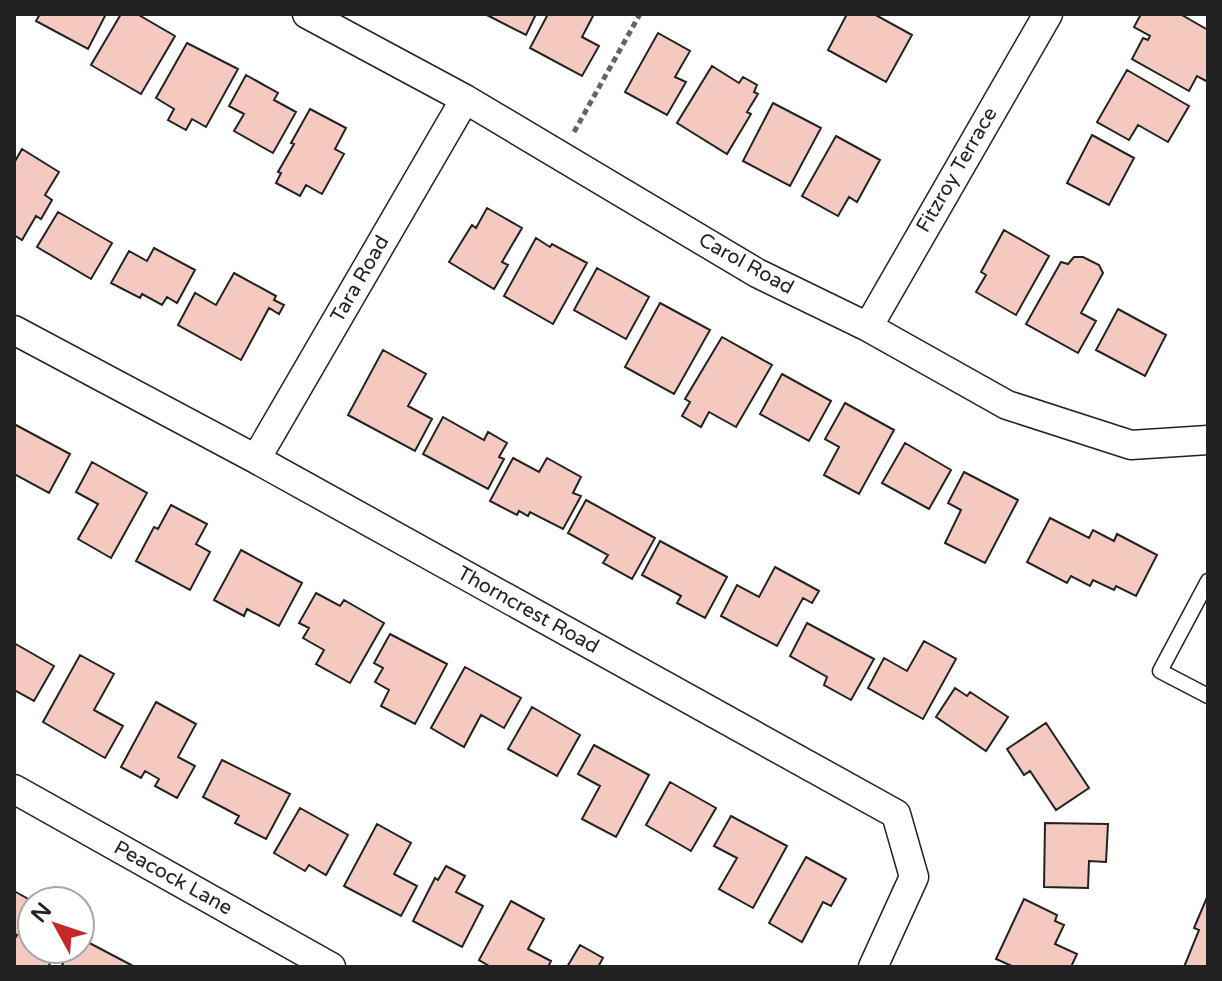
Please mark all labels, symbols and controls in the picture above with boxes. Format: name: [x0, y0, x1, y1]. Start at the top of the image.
street label: Fitzroy Terrace: [911, 103, 1003, 237]
street label: Carol Road: [694, 228, 798, 300]
street label: Tara Road: [326, 231, 394, 327]
street label: Thorncrest Road: [453, 561, 603, 659]
street label: Peacock Lane: [110, 836, 236, 920]
north arrow: [16, 885, 96, 965]
text: N: [26, 898, 57, 928]

